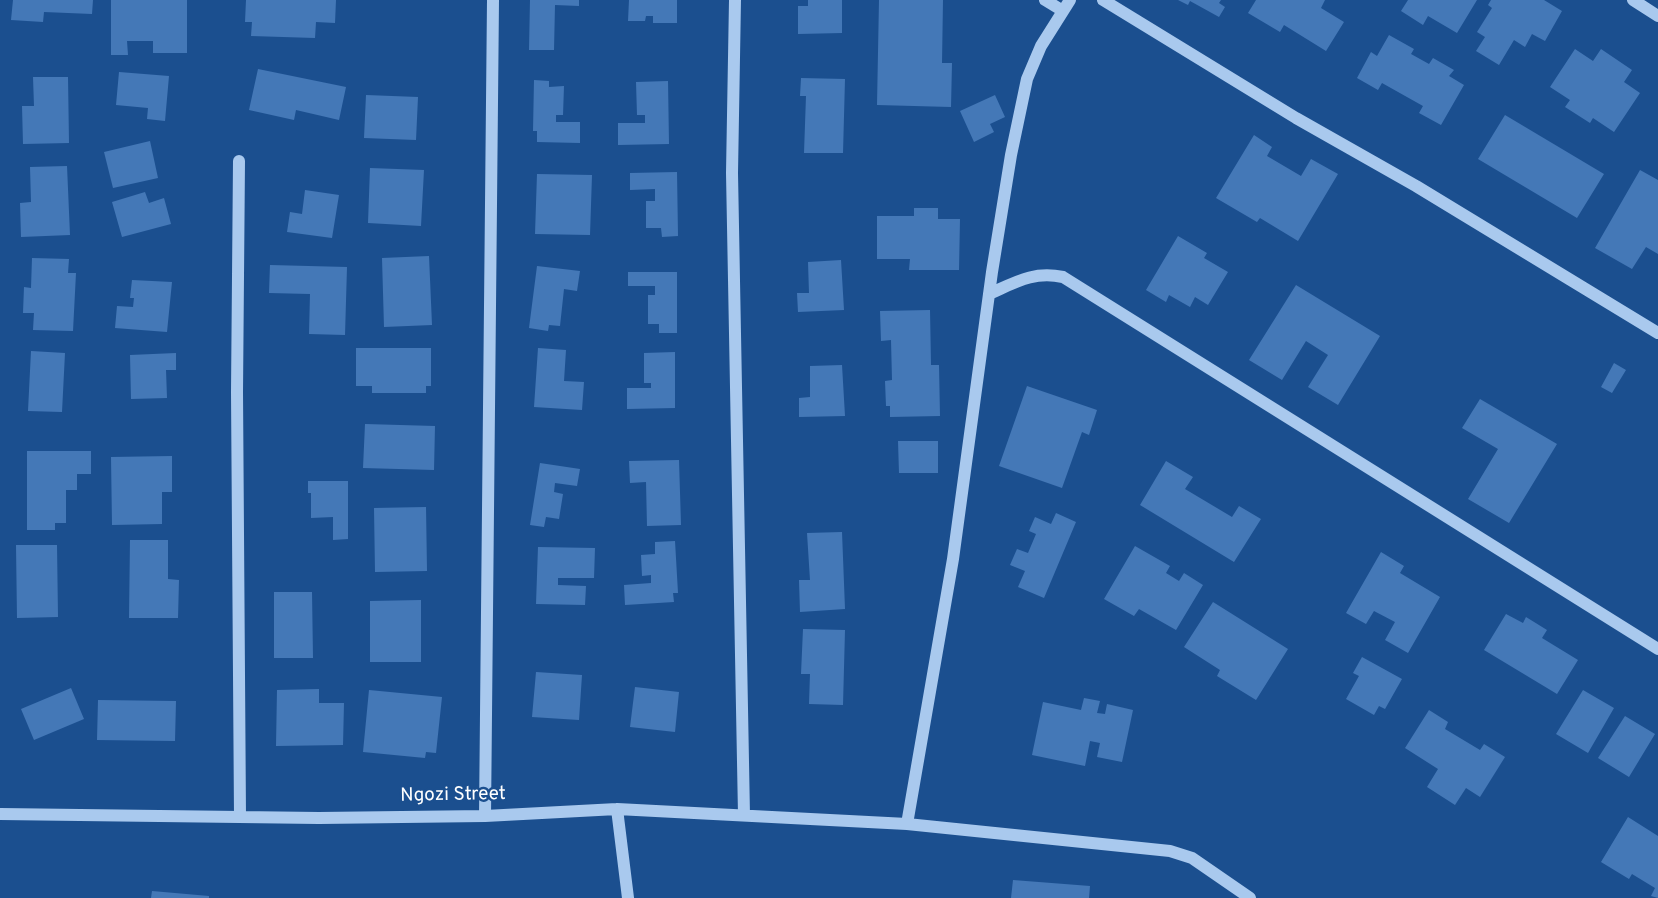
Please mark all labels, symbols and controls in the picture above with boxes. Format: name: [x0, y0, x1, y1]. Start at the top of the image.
street label: Ngozi Street: [400, 784, 506, 808]

